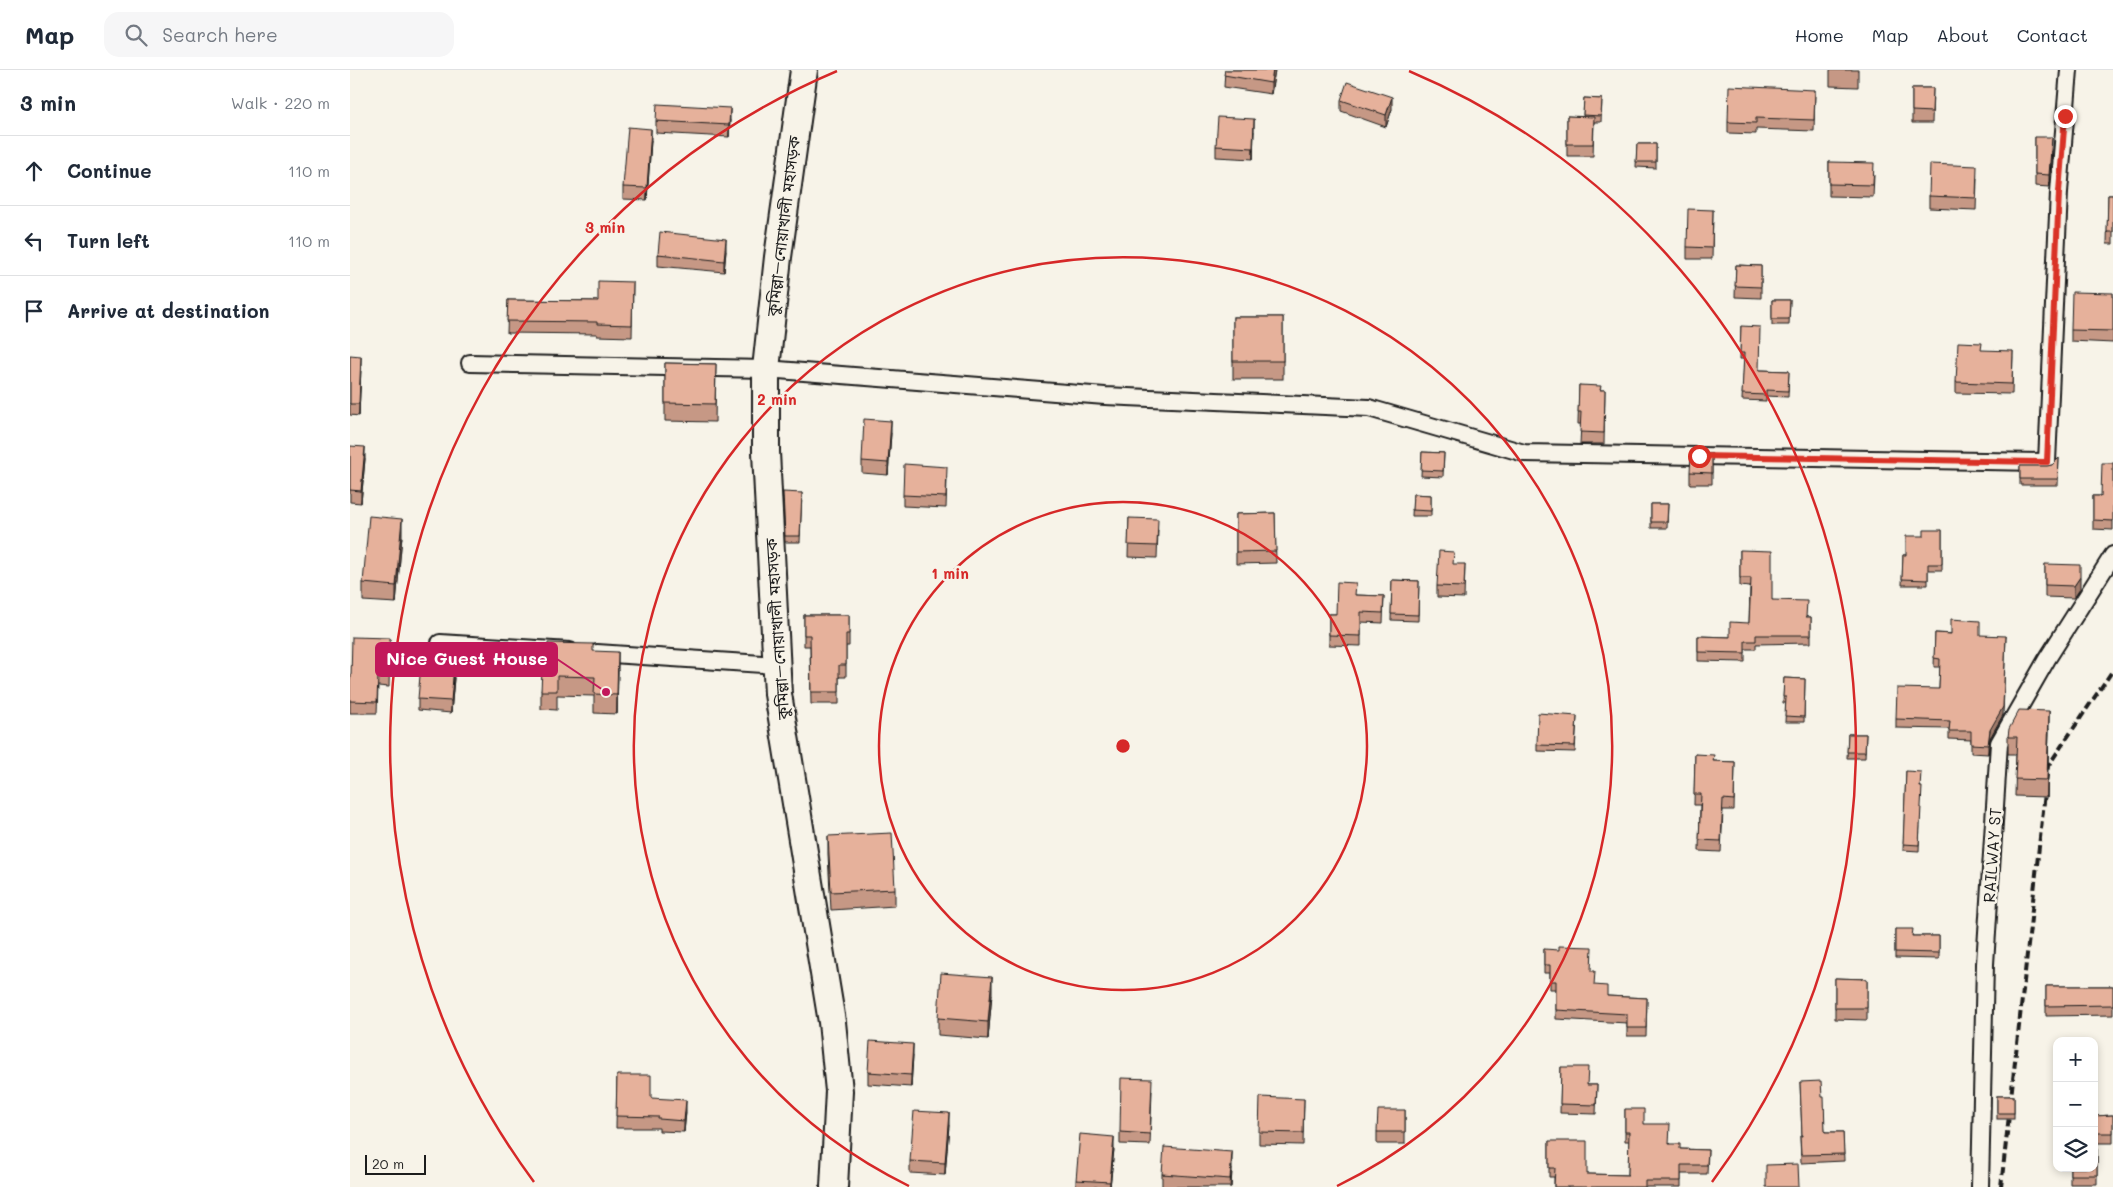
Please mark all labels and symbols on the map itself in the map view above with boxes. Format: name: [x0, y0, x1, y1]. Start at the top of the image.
route end: [2054, 105, 2077, 128]
street label: কুমিল্লা–নোয়াখালী মহাসড়ক: [761, 133, 804, 318]
text: 3 min: [585, 217, 625, 237]
text: 2 min: [757, 389, 797, 409]
route start: [1688, 445, 1711, 468]
street label: কুমিল্লা–নোয়াখালী মহাসড়ক: [760, 537, 793, 721]
text: 1 min: [931, 563, 969, 583]
callout: Nice Guest House: [376, 643, 557, 676]
text: Nice Guest House: [386, 646, 548, 670]
centre of rings: [1114, 737, 1132, 755]
street label: RAILWAY ST: [1978, 807, 2005, 903]
scale bar: [365, 1152, 426, 1175]

